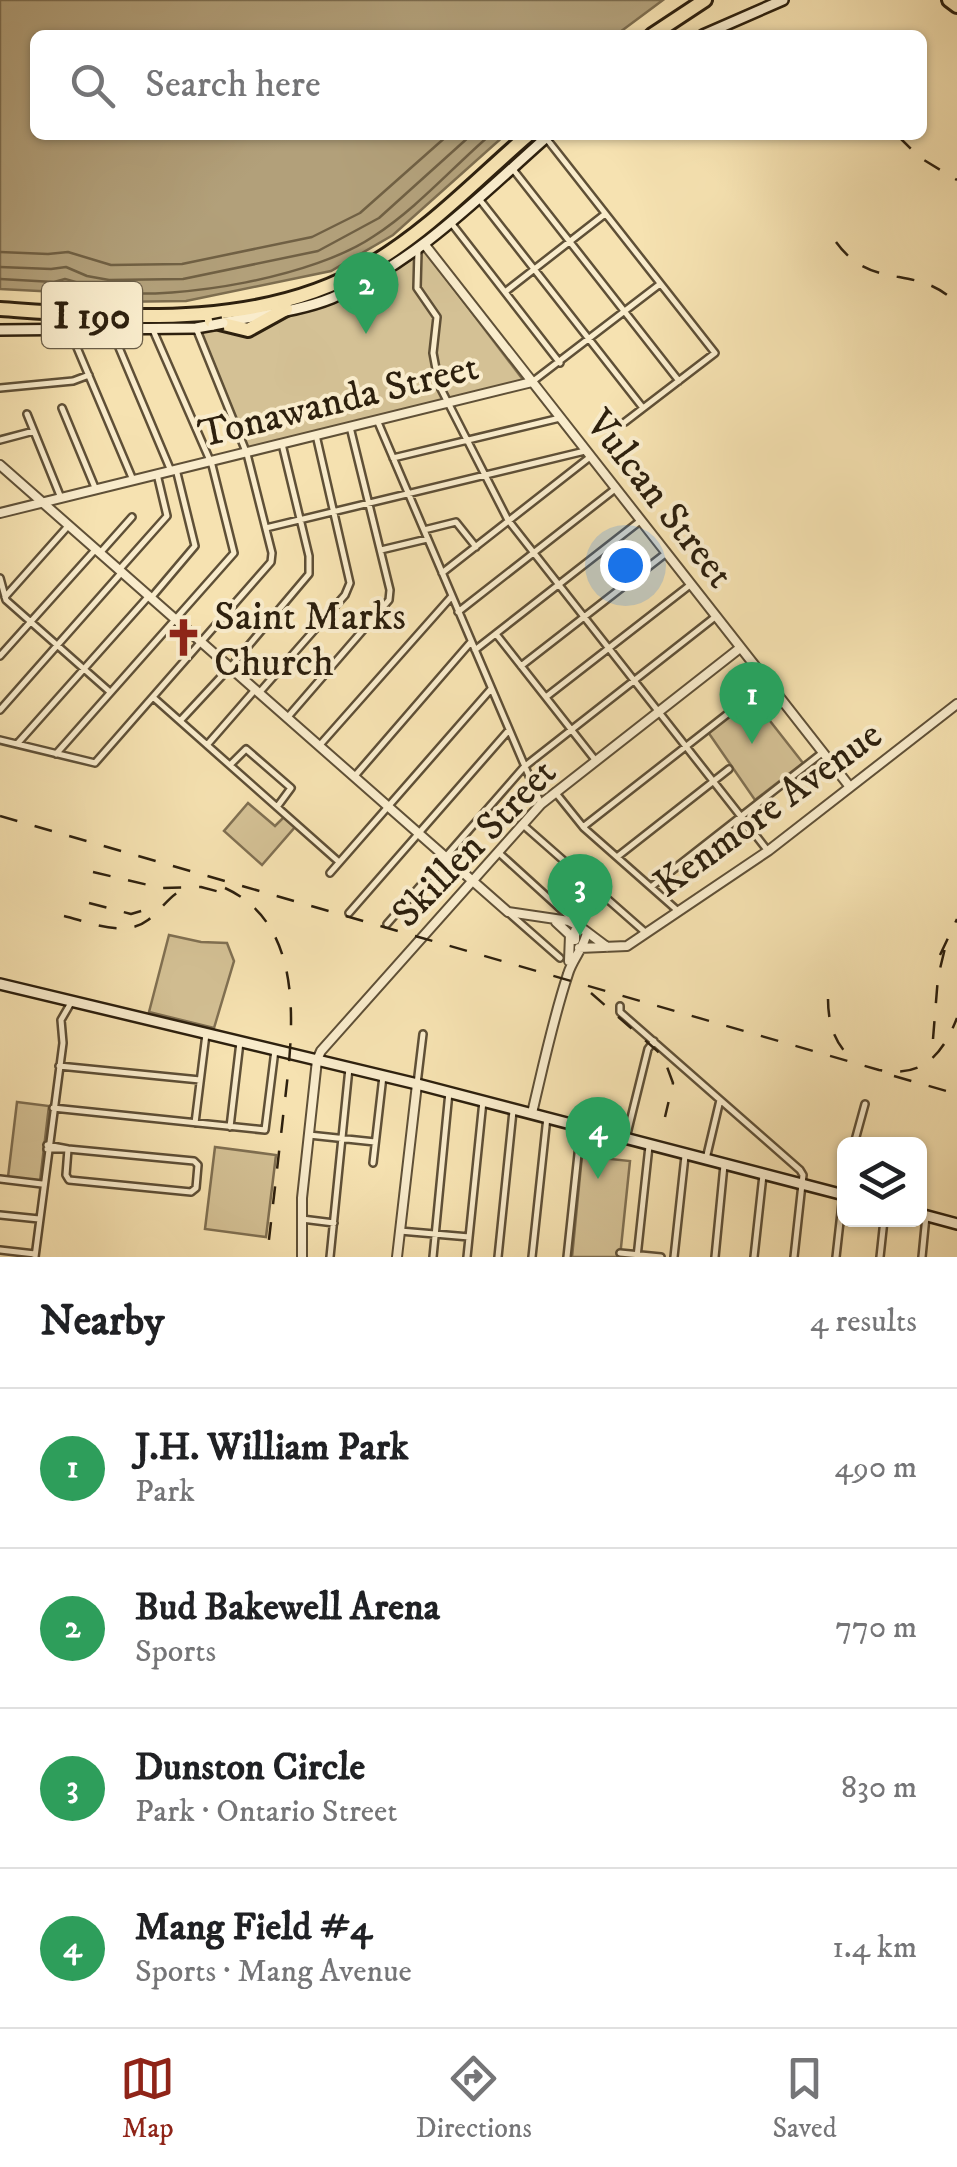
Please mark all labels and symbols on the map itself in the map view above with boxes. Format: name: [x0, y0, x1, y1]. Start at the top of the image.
pin: 2: [334, 252, 398, 334]
road number: I 190: [42, 282, 142, 348]
street label: Tonawanda Street: [194, 343, 484, 461]
street label: Vulcan Street: [573, 400, 744, 599]
your location: [600, 540, 651, 591]
place label: Saint Marks Church: [214, 593, 406, 689]
church icon: Saint Marks Church: [163, 617, 205, 659]
pin: 1: [720, 662, 784, 744]
street label: Kenmore Avenue: [645, 711, 893, 910]
street label: Skillen Street: [382, 749, 568, 939]
pin: 3: [548, 854, 612, 936]
pin: 4: [566, 1096, 630, 1179]

